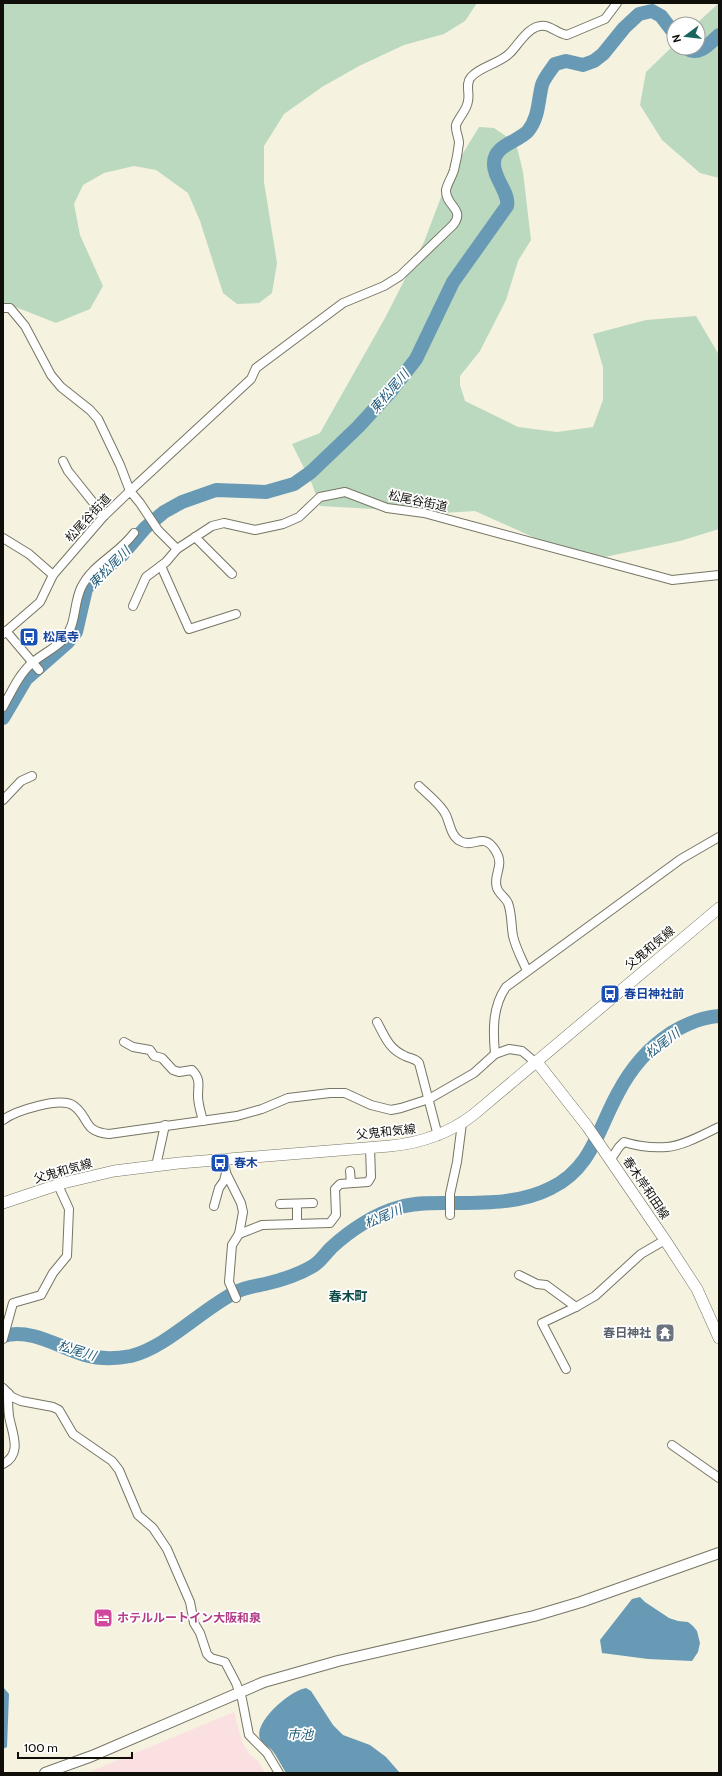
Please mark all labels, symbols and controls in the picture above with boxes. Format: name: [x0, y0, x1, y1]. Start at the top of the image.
north arrow: [666, 16, 706, 56]
text: N: [669, 33, 684, 44]
water label: 東松尾川: [366, 365, 413, 416]
street label: 松尾谷街道: [387, 487, 449, 514]
street label: 松尾谷街道: [62, 491, 114, 545]
water label: 東松尾川: [85, 542, 134, 591]
bus stop icon: 松尾寺: [18, 626, 40, 648]
place label: 松尾寺: [43, 629, 79, 644]
street label: 父鬼和気線: [622, 923, 677, 973]
bus stop icon: 春日神社前: [599, 983, 621, 1005]
place label: 春日神社前: [624, 986, 684, 1001]
water label: 松尾川: [642, 1024, 684, 1061]
street label: 父鬼和気線: [355, 1121, 417, 1142]
bus stop icon: 春木: [209, 1152, 231, 1174]
street label: 春木岸和田線: [620, 1154, 673, 1222]
street label: 父鬼和気線: [32, 1155, 94, 1186]
place label: 春木: [234, 1155, 258, 1170]
water label: 松尾川: [362, 1200, 406, 1231]
district label: 春木町: [328, 1288, 368, 1304]
temple icon: 春日神社: [654, 1322, 676, 1344]
place label: 春日神社: [603, 1325, 651, 1340]
water label: 松尾川: [56, 1337, 100, 1364]
hotel icon: ホテルルートイン大阪和泉: [92, 1607, 114, 1629]
place label: ホテルルートイン大阪和泉: [117, 1610, 261, 1625]
water label: 市池: [287, 1726, 315, 1742]
scale bar: [18, 1734, 132, 1760]
text: 100 m: [24, 1740, 58, 1755]

